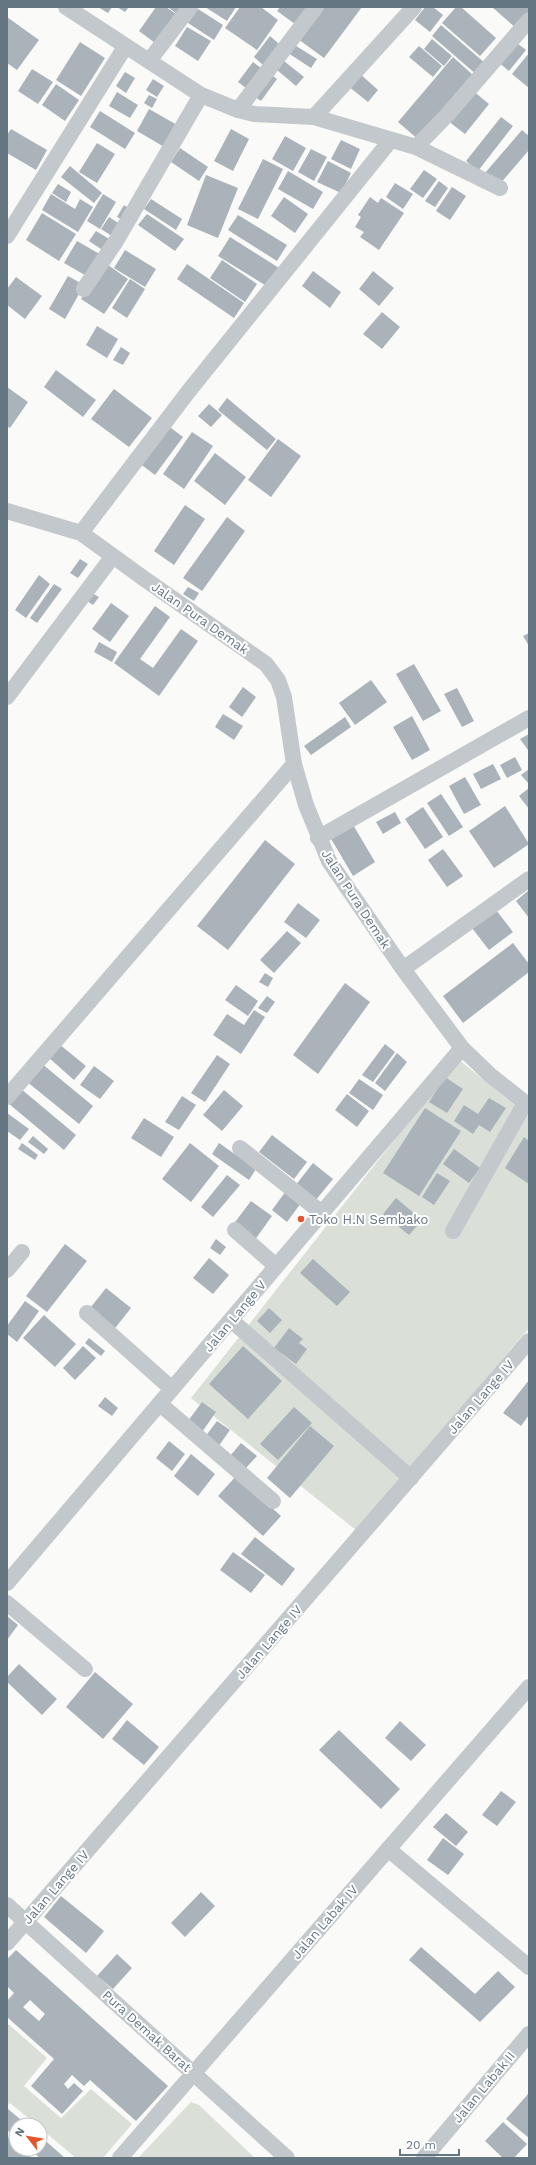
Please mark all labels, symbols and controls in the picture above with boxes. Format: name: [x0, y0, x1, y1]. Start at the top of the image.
street label: Jalan Pura Demak: [149, 579, 252, 657]
street label: Jalan Pura Demak: [318, 847, 394, 952]
place label: Toko H.N Sembako: [309, 1212, 428, 1227]
marker: Toko H.N Sembako: [296, 1214, 306, 1224]
street label: Jalan Lange V: [201, 1277, 269, 1355]
street label: Jalan Lange IV: [445, 1357, 517, 1437]
street label: Jalan Lange IV: [233, 1602, 305, 1682]
street label: Jalan Lange IV: [20, 1847, 92, 1927]
street label: Jalan Labak IV: [289, 1882, 361, 1962]
street label: Pura Demak Barat: [100, 1987, 195, 2075]
street label: Jalan Labak II: [450, 2048, 518, 2126]
north arrow: [8, 2117, 48, 2157]
text: N: [12, 2125, 28, 2139]
scale bar: [400, 2131, 459, 2157]
text: 20 m: [406, 2138, 436, 2152]

